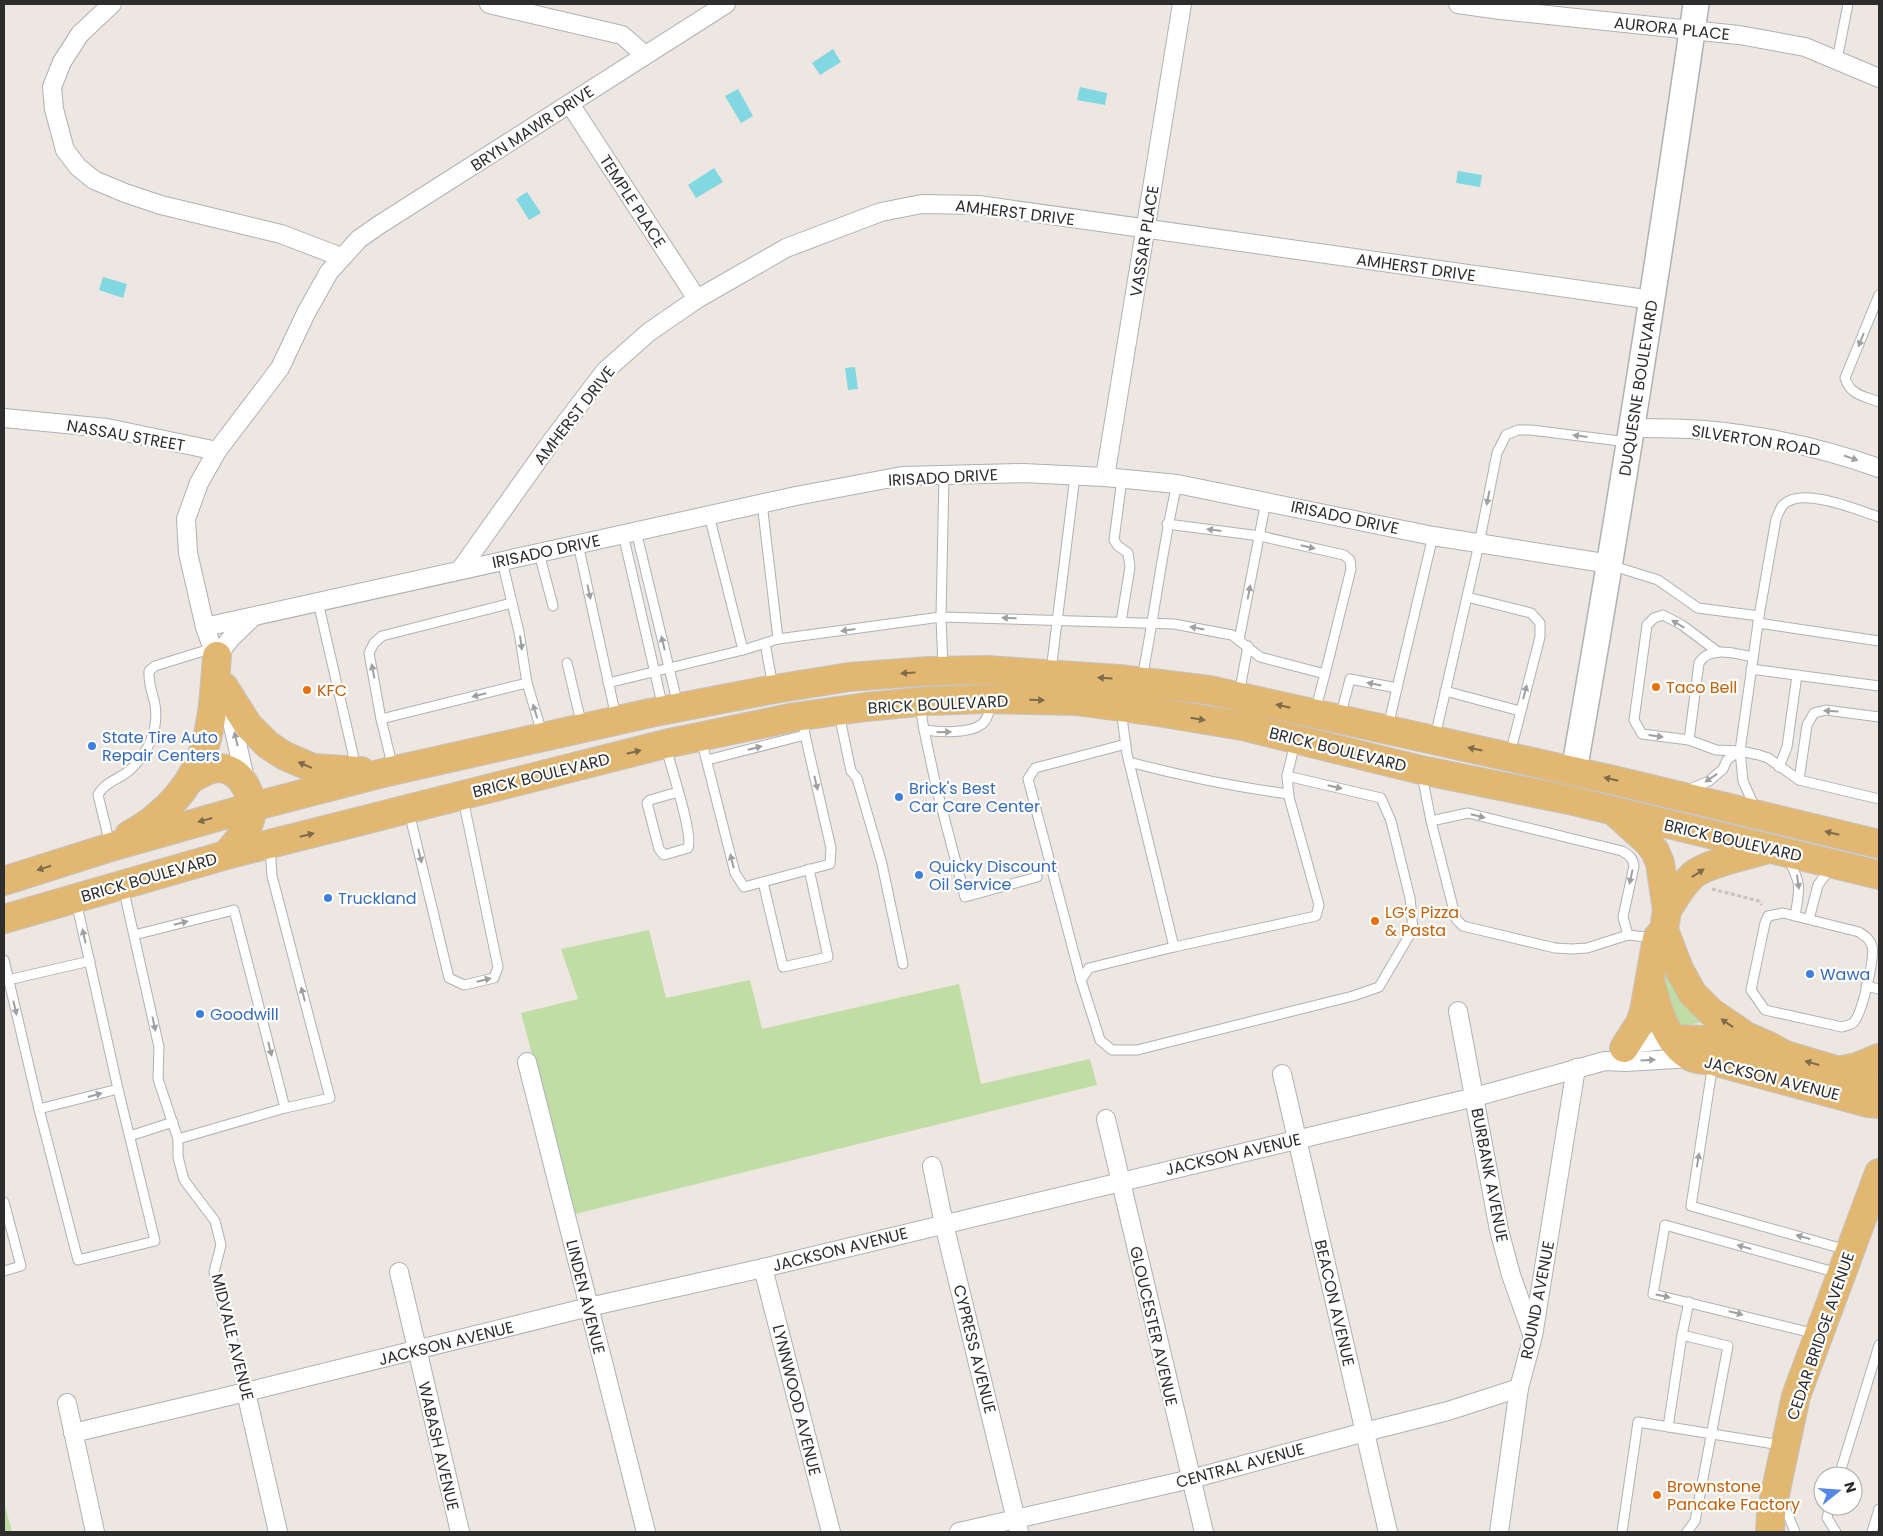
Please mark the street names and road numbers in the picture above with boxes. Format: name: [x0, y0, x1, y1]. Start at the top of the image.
street label: AURORA PLACE: [1613, 11, 1731, 46]
street label: BRYN MAWR DRIVE: [466, 80, 598, 177]
street label: TEMPLE PLACE: [594, 150, 671, 252]
street label: VASSAR PLACE: [1124, 184, 1165, 299]
street label: AMHERST DRIVE: [954, 194, 1076, 231]
street label: AMHERST DRIVE: [1355, 248, 1477, 287]
street label: DUQUESNE BOULEVARD: [1613, 298, 1664, 478]
street label: AMHERST DRIVE: [528, 361, 620, 470]
street label: NASSAU STREET: [65, 414, 187, 457]
street label: SILVERTON ROAD: [1690, 419, 1822, 462]
street label: IRISADO DRIVE: [888, 463, 999, 492]
street label: IRISADO DRIVE: [1289, 495, 1401, 540]
street label: IRISADO DRIVE: [490, 529, 602, 574]
street label: BRICK BOULEVARD: [867, 689, 1009, 720]
street label: BRICK BOULEVARD: [1267, 721, 1409, 778]
street label: BRICK BOULEVARD: [470, 747, 612, 804]
street label: BRICK BOULEVARD: [1662, 813, 1804, 868]
street label: BRICK BOULEVARD: [78, 847, 220, 908]
street label: JACKSON AVENUE: [1702, 1051, 1842, 1106]
street label: BURBANK AVENUE: [1465, 1106, 1514, 1244]
street label: JACKSON AVENUE: [1163, 1128, 1303, 1181]
street label: JACKSON AVENUE: [770, 1222, 910, 1277]
street label: LINDEN AVENUE: [560, 1237, 611, 1357]
street label: BEACON AVENUE: [1309, 1238, 1360, 1369]
street label: ROUND AVENUE: [1515, 1239, 1560, 1361]
street label: GLOUCESTER AVENUE: [1124, 1244, 1183, 1408]
street label: CEDAR BRIDGE AVENUE: [1781, 1249, 1860, 1423]
street label: MIDVALE AVENUE: [206, 1271, 259, 1403]
street label: CYPRESS AVENUE: [947, 1282, 1002, 1416]
street label: JACKSON AVENUE: [376, 1316, 516, 1371]
street label: LYNNWOOD AVENUE: [767, 1322, 826, 1478]
street label: WABASH AVENUE: [412, 1379, 465, 1513]
street label: CENTRAL AVENUE: [1173, 1437, 1307, 1494]

